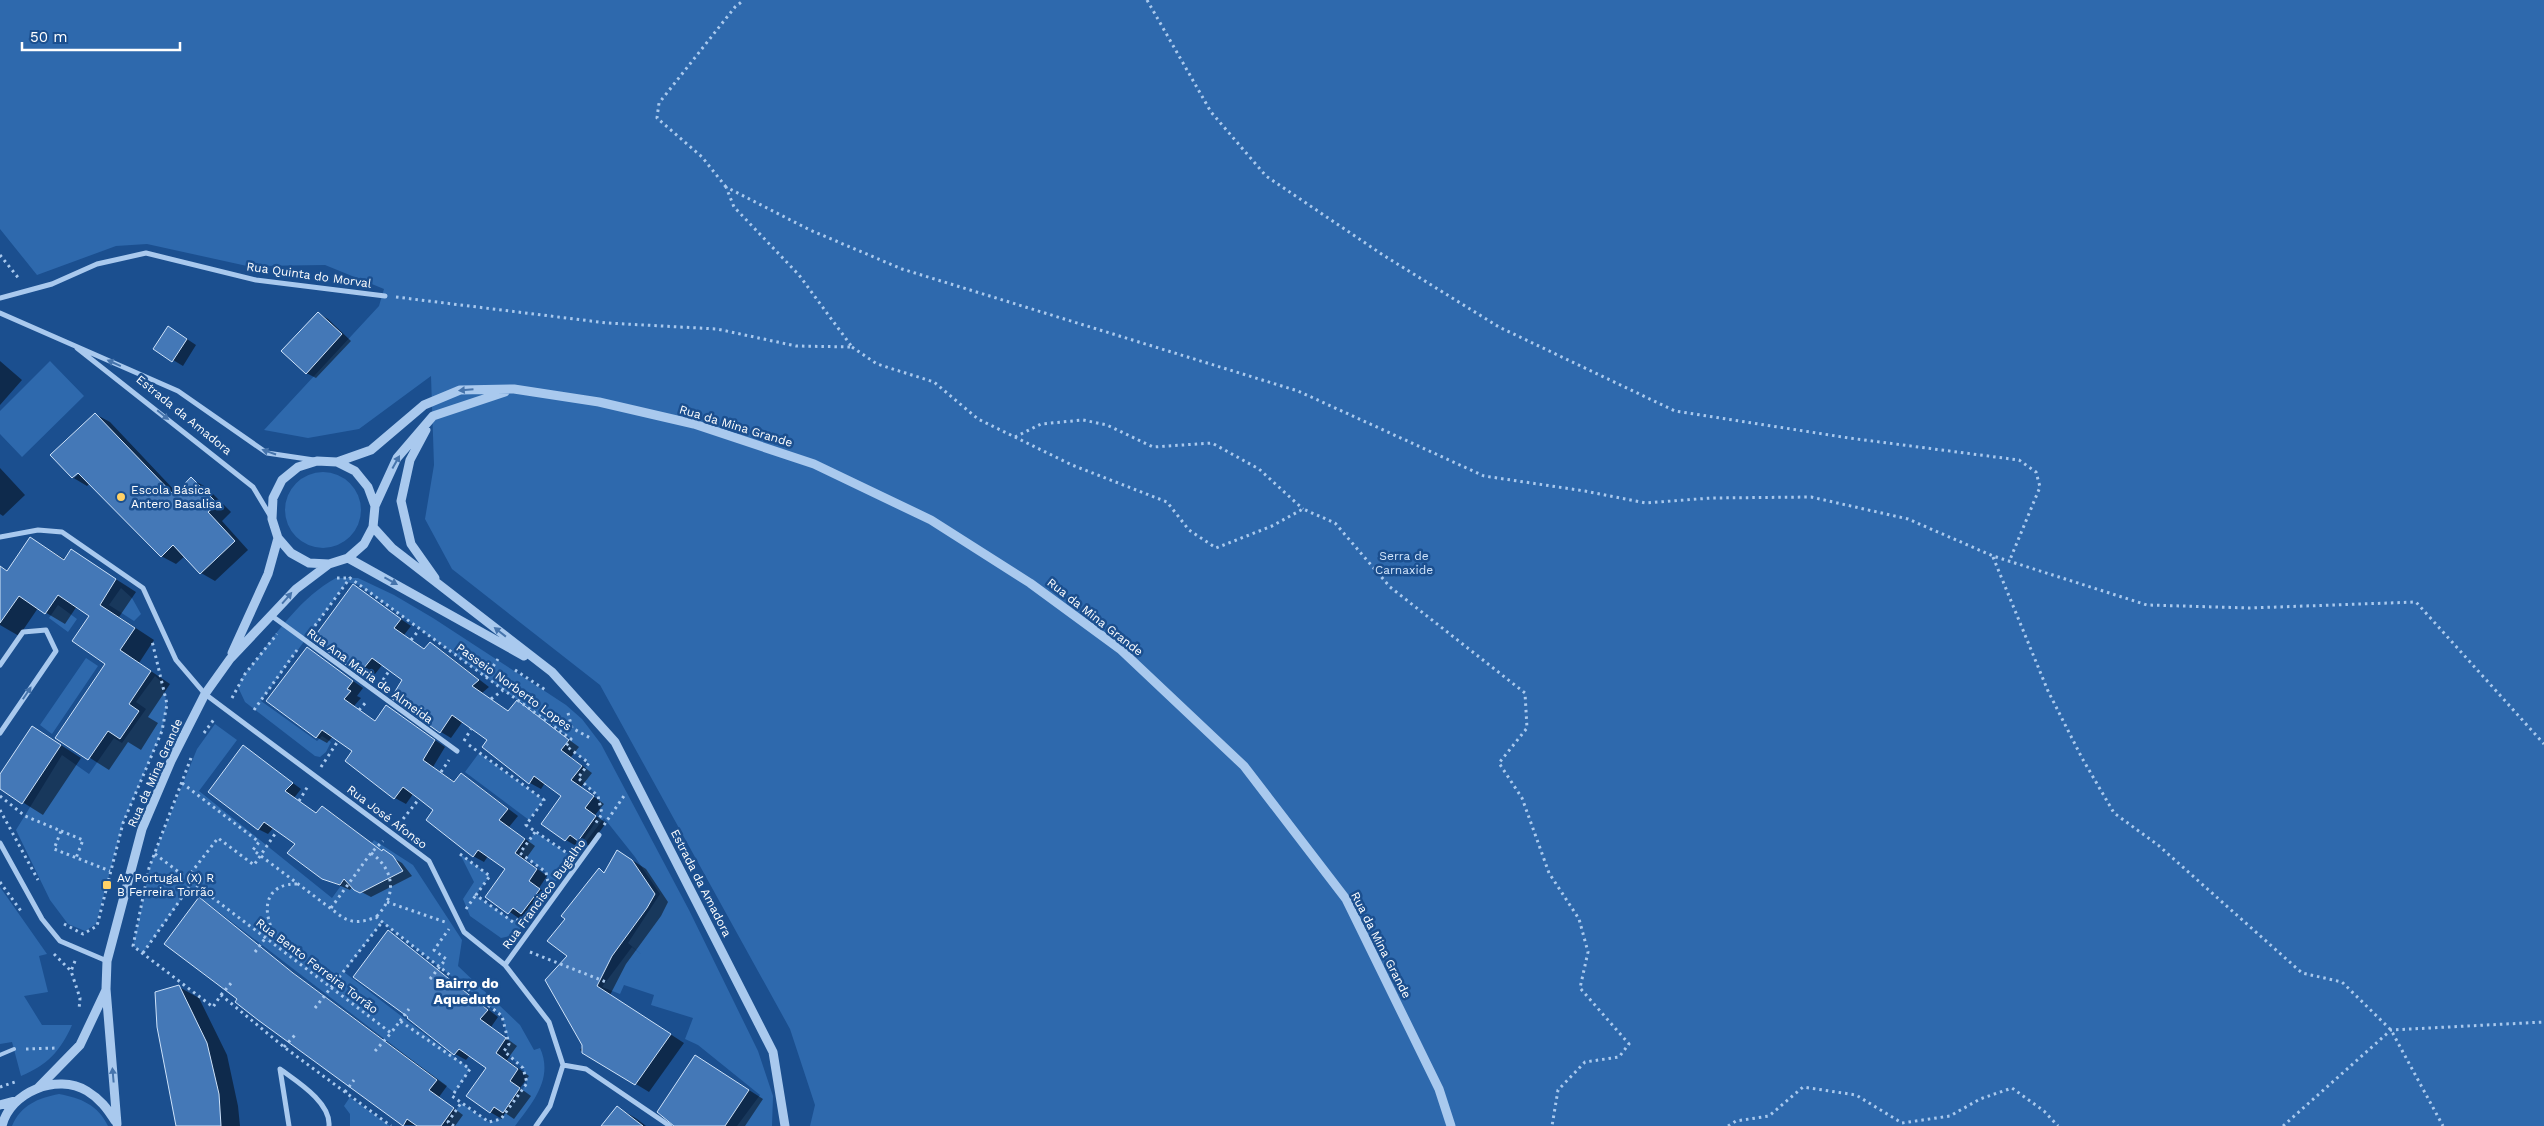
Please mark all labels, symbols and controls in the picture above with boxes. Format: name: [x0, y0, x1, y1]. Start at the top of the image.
scale bar: [22, 20, 180, 52]
text: 50 m: [30, 28, 67, 46]
street label: Rua Quinta do Morval: [246, 259, 373, 291]
one-way arrow: [107, 358, 121, 366]
street label: Estrada da Amadora: [133, 372, 235, 458]
one-way arrow: [457, 386, 473, 394]
street label: Rua da Mina Grande: [678, 402, 794, 450]
one-way arrow: [156, 409, 169, 420]
one-way arrow: [261, 448, 276, 456]
one-way arrow: [392, 455, 400, 470]
place label: Escola Básica Antero Basalisa: [131, 483, 222, 511]
marker: Escola Básica Antero Basalisa: [115, 491, 127, 503]
park label: Serra de Carnaxide: [1375, 549, 1433, 577]
street label: Rua da Mina Grande: [1044, 575, 1146, 659]
one-way arrow: [384, 577, 398, 585]
one-way arrow: [282, 592, 293, 605]
street label: Rua Ana Maria de Almeida: [304, 626, 436, 727]
one-way arrow: [494, 626, 507, 637]
street label: Passeio Norberto Lopes: [454, 640, 574, 734]
one-way arrow: [22, 686, 32, 699]
street label: Rua da Mina Grande: [125, 716, 185, 830]
street label: Rua José Afonso: [344, 782, 430, 852]
street label: Estrada da Amadora: [668, 827, 734, 939]
street label: Rua Francisco Bugalho: [499, 836, 589, 952]
place label: Av Portugal (X) R B Ferreira Torrão: [117, 871, 214, 899]
marker: Av Portugal (X) R B Ferreira Torrão: [101, 879, 113, 891]
street label: Rua da Mina Grande: [1348, 889, 1414, 1001]
street label: Rua Bento Ferreira Torrão: [253, 915, 381, 1017]
district label: Bairro do Aqueduto: [434, 975, 500, 1007]
one-way arrow: [109, 1067, 117, 1083]

